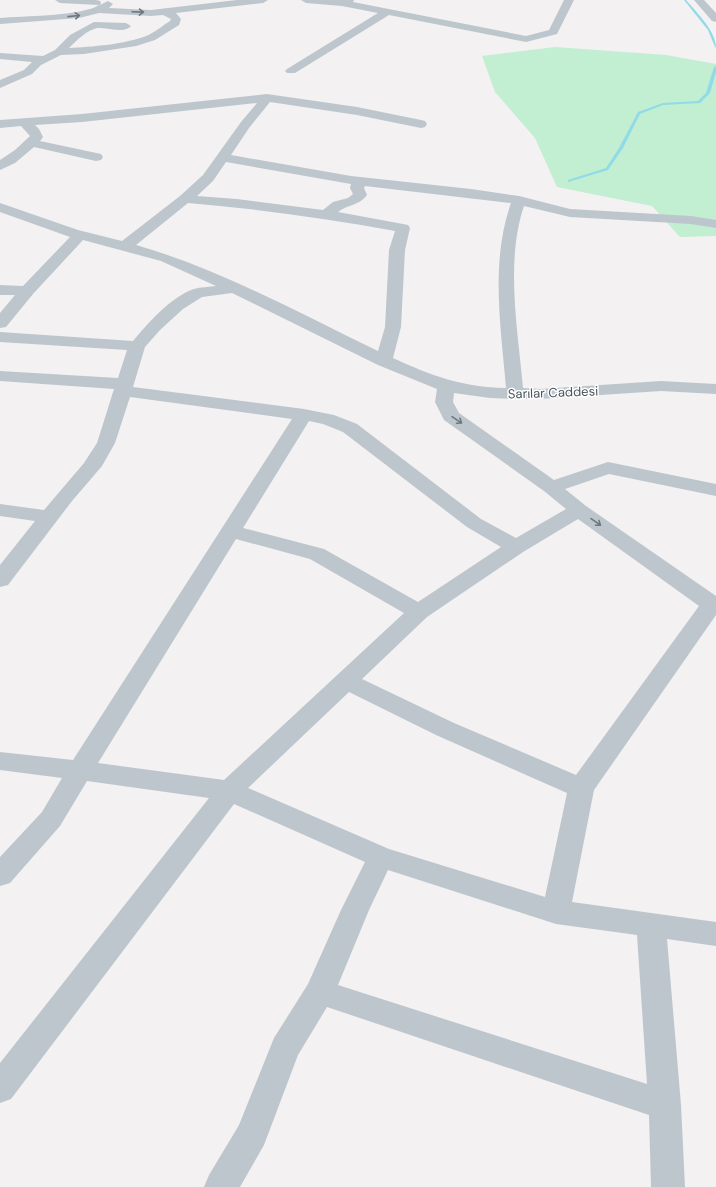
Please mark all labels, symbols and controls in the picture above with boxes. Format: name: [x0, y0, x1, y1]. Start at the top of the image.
one-way arrow: [131, 9, 144, 16]
one-way arrow: [67, 12, 80, 19]
street label: Sarılar Caddesi: [508, 382, 598, 403]
one-way arrow: [451, 416, 462, 424]
one-way arrow: [590, 518, 601, 526]

